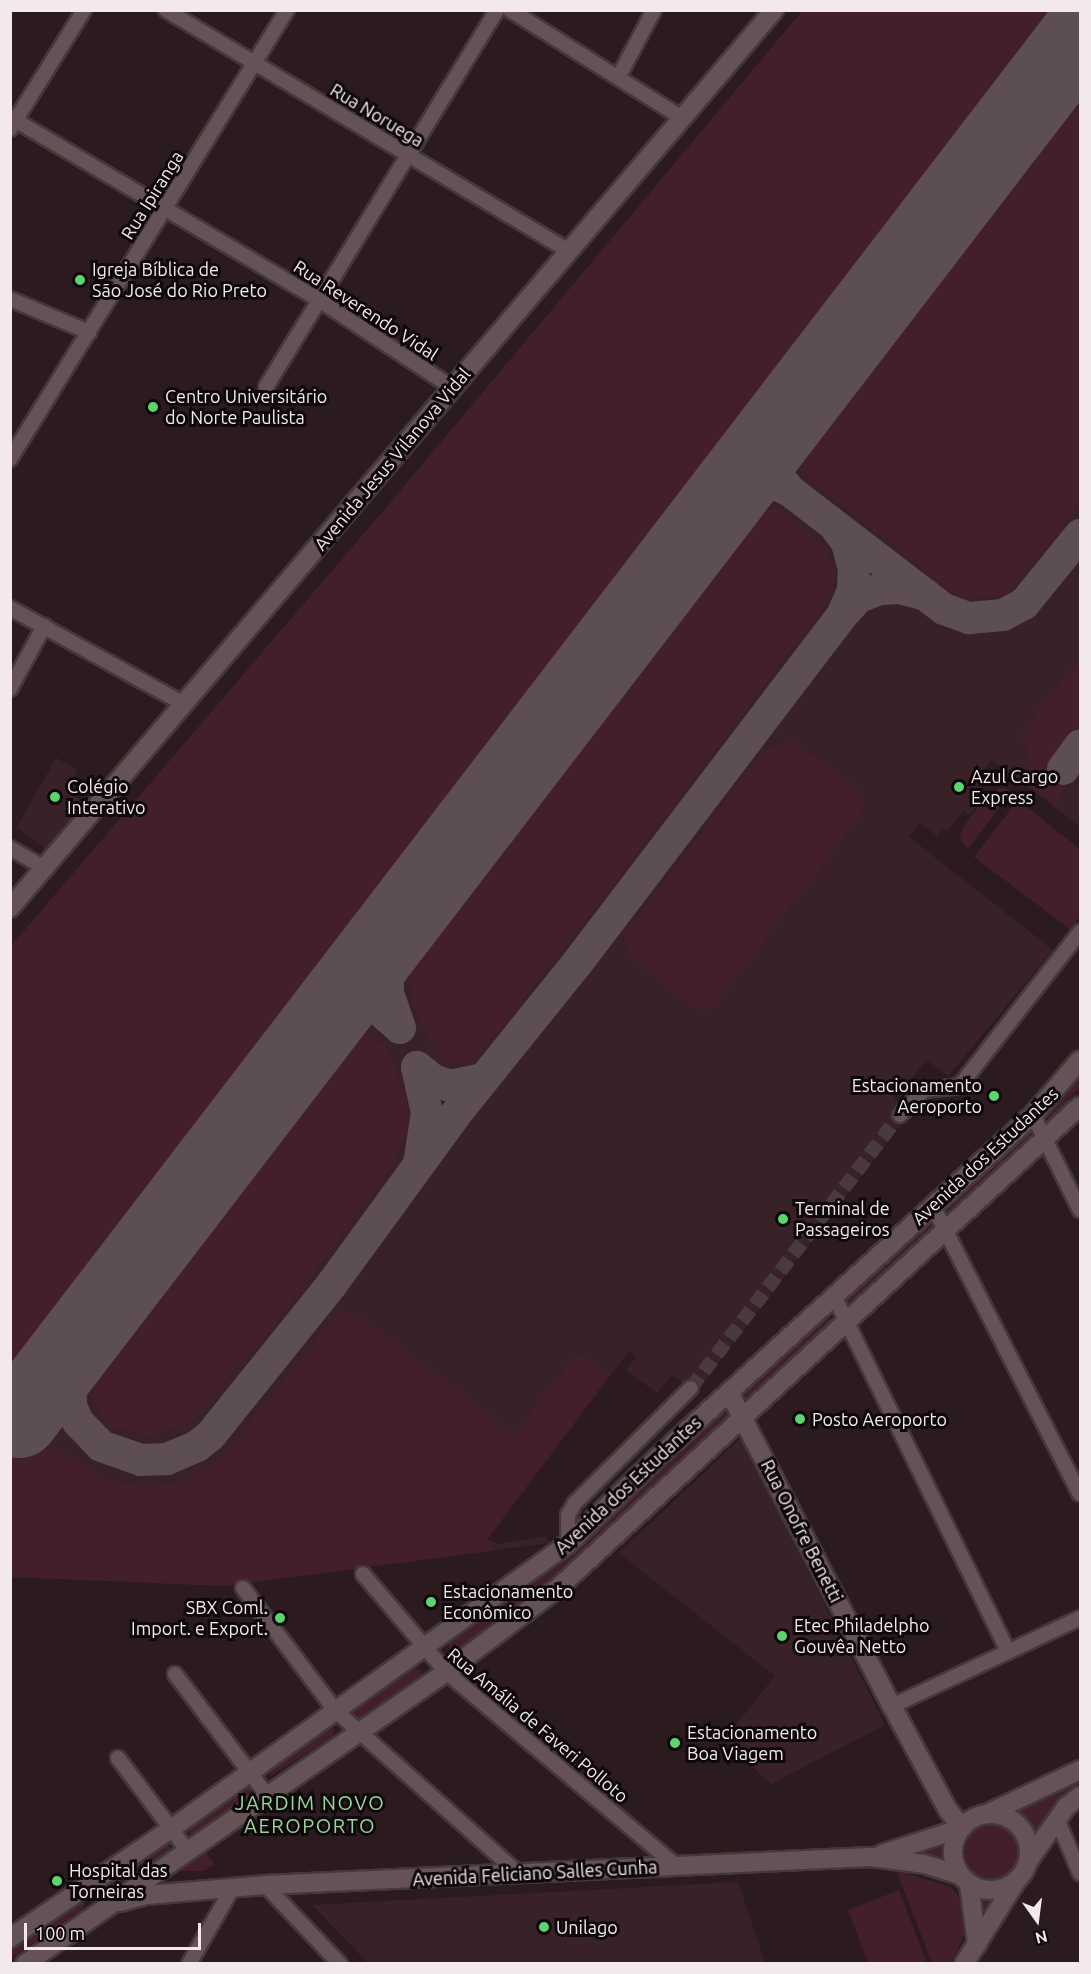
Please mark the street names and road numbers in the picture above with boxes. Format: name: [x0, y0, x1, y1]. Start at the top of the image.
street label: Rua Noruega: [326, 79, 428, 151]
street label: Rua Ipiranga: [116, 147, 188, 243]
street label: Rua Reverendo Vidal: [290, 255, 442, 365]
street label: Avenida Jesus Vilanova Vidal: [309, 363, 475, 555]
street label: Avenida dos Estudantes: [907, 1083, 1063, 1229]
street label: Avenida dos Estudantes: [550, 1412, 706, 1558]
street label: Rua Onofre Benetti: [757, 1456, 847, 1606]
street label: Rua Amália de Faveri Polloto: [443, 1643, 633, 1807]
street label: Avenida Feliciano Salles Cunha: [412, 1856, 658, 1890]

